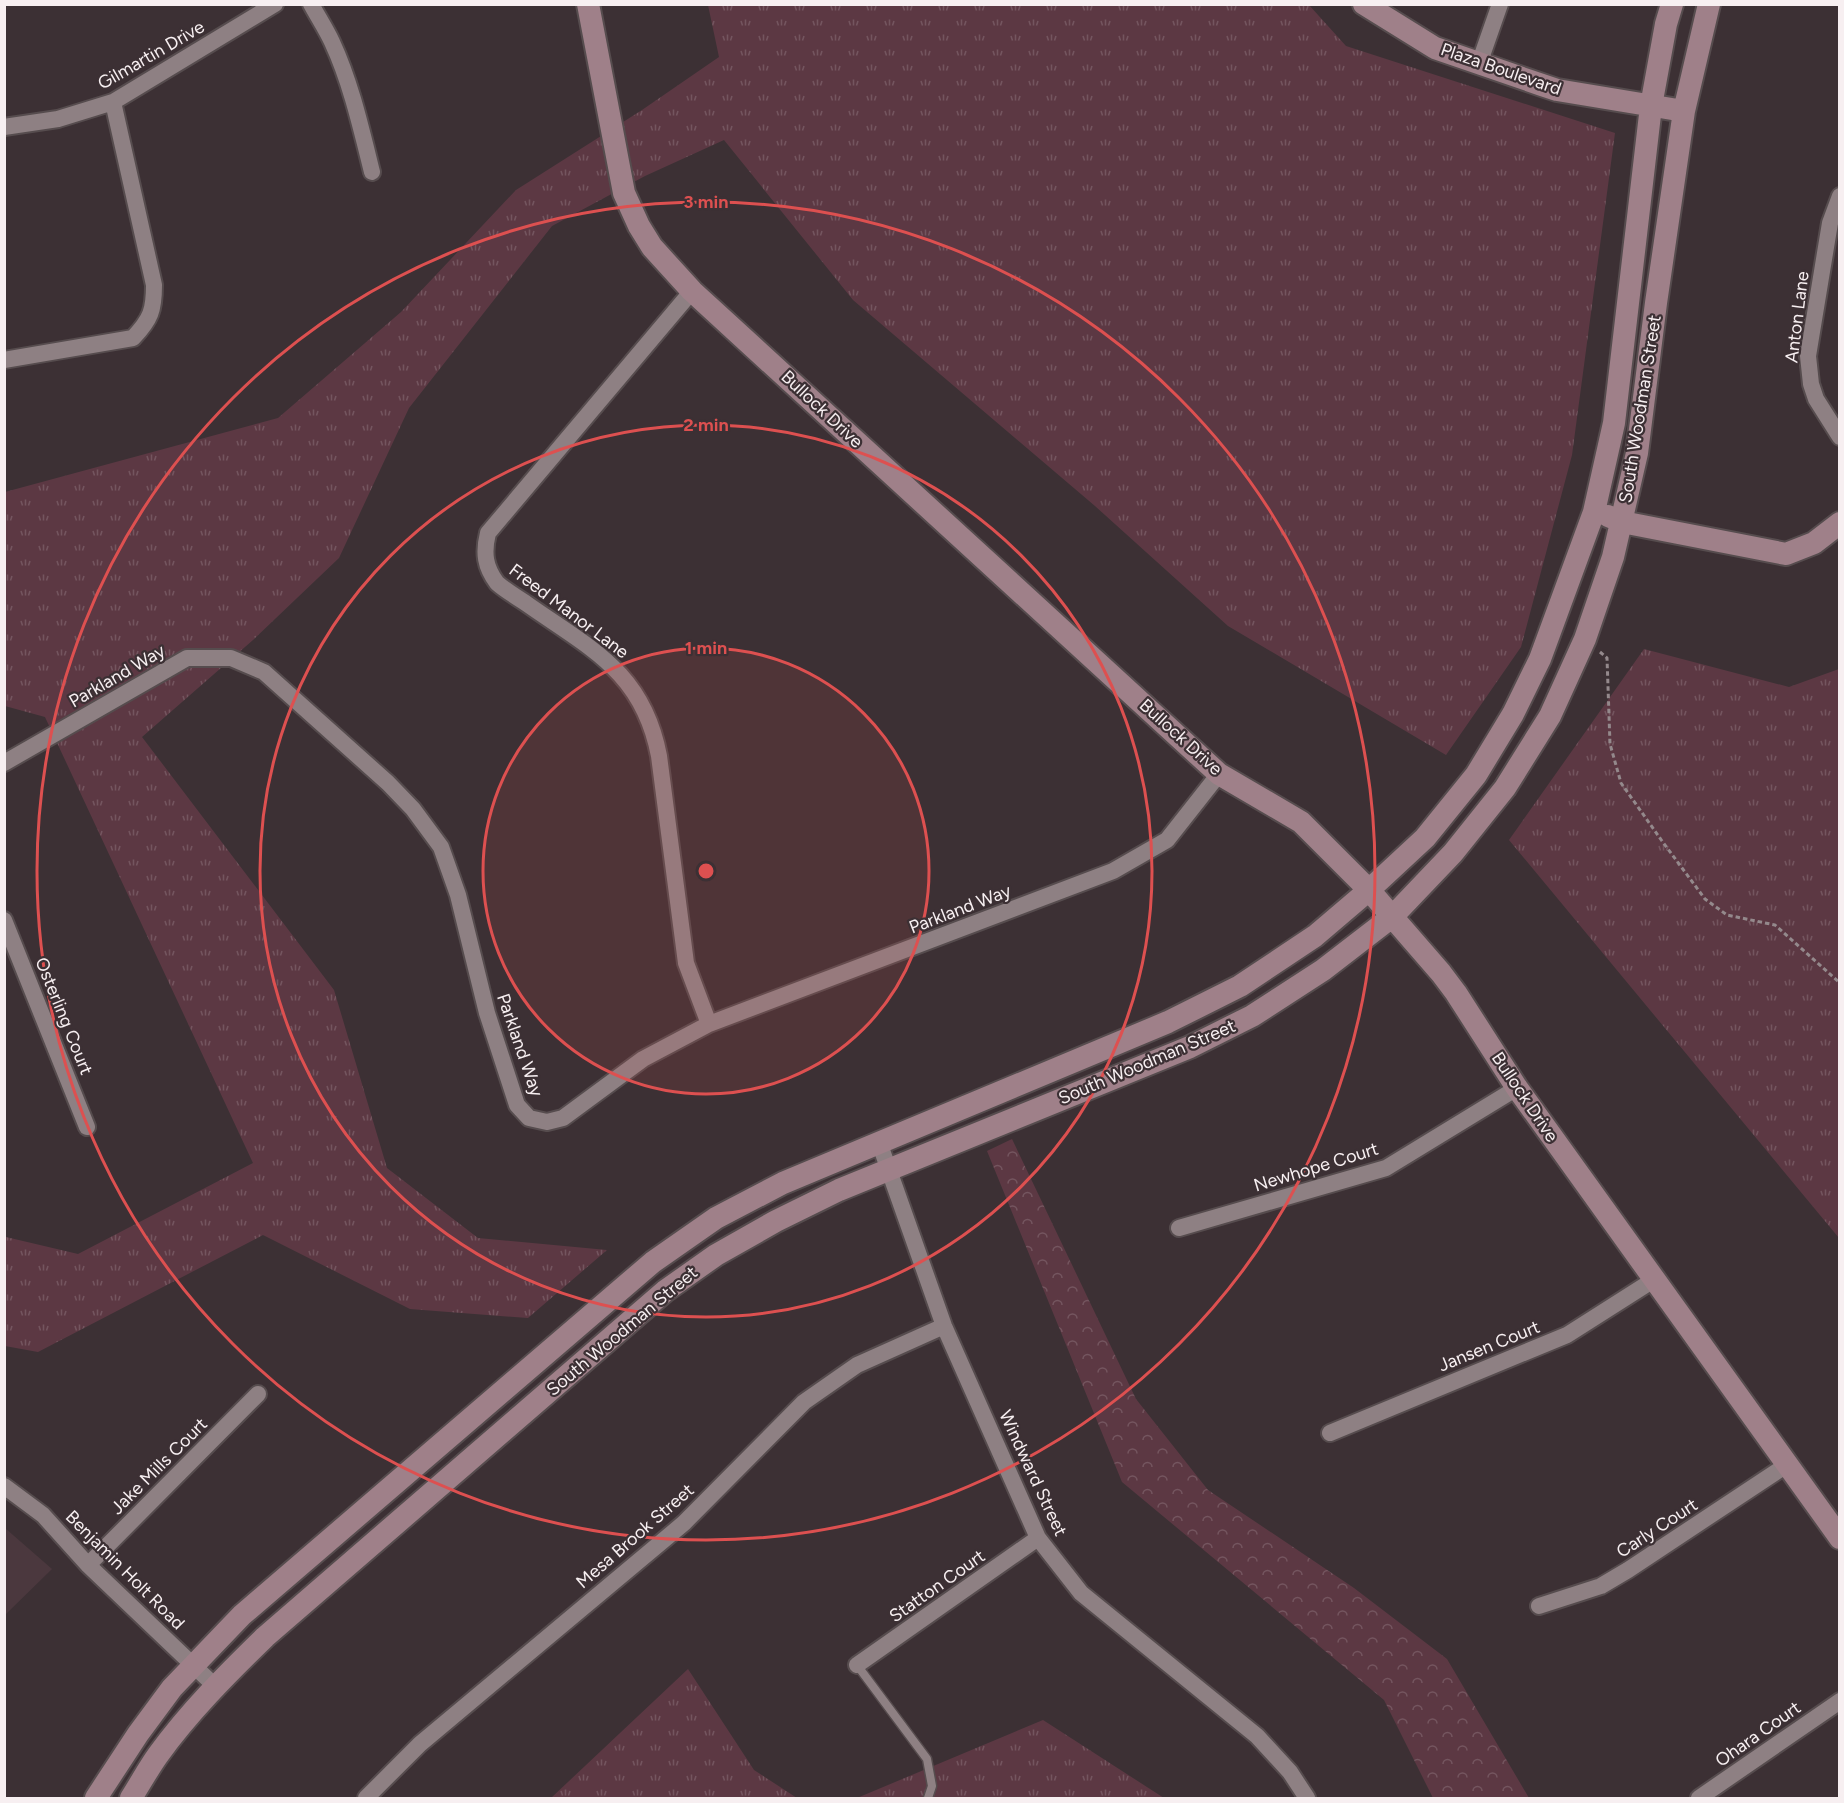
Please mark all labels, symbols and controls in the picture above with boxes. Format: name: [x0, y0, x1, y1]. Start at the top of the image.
street label: Gilmartin Drive: [94, 16, 208, 94]
street label: Plaza Boulevard: [1438, 38, 1564, 100]
text: 3 min: [684, 191, 728, 213]
street label: Anton Lane: [1780, 270, 1814, 364]
street label: South Woodman Street: [1614, 313, 1666, 505]
street label: Bullock Drive: [776, 366, 868, 453]
text: 2 min: [683, 414, 729, 436]
street label: Freed Manor Lane: [505, 559, 633, 663]
text: 1 min: [685, 637, 727, 659]
street label: Parkland Way: [65, 639, 169, 712]
street label: Bullock Drive: [1135, 694, 1227, 780]
centre of rings: [696, 861, 716, 881]
street label: Parkland Way: [906, 879, 1015, 939]
street label: Osterling Court: [30, 954, 98, 1078]
street label: Parkland Way: [492, 991, 548, 1100]
street label: South Woodman Street: [1055, 1015, 1239, 1109]
street label: Bullock Drive: [1487, 1048, 1563, 1146]
street label: Newhope Court: [1251, 1138, 1381, 1196]
street label: South Woodman Street: [542, 1261, 702, 1401]
street label: Jansen Court: [1435, 1316, 1543, 1376]
street label: Windward Street: [994, 1406, 1072, 1540]
street label: Jake Mills Court: [106, 1413, 212, 1519]
street label: Mesa Brook Street: [572, 1479, 698, 1593]
street label: Carly Court: [1612, 1493, 1702, 1562]
street label: Benjamin Holt Road: [61, 1506, 189, 1634]
street label: Statton Court: [885, 1545, 989, 1627]
street label: Ohara Court: [1711, 1696, 1805, 1771]

